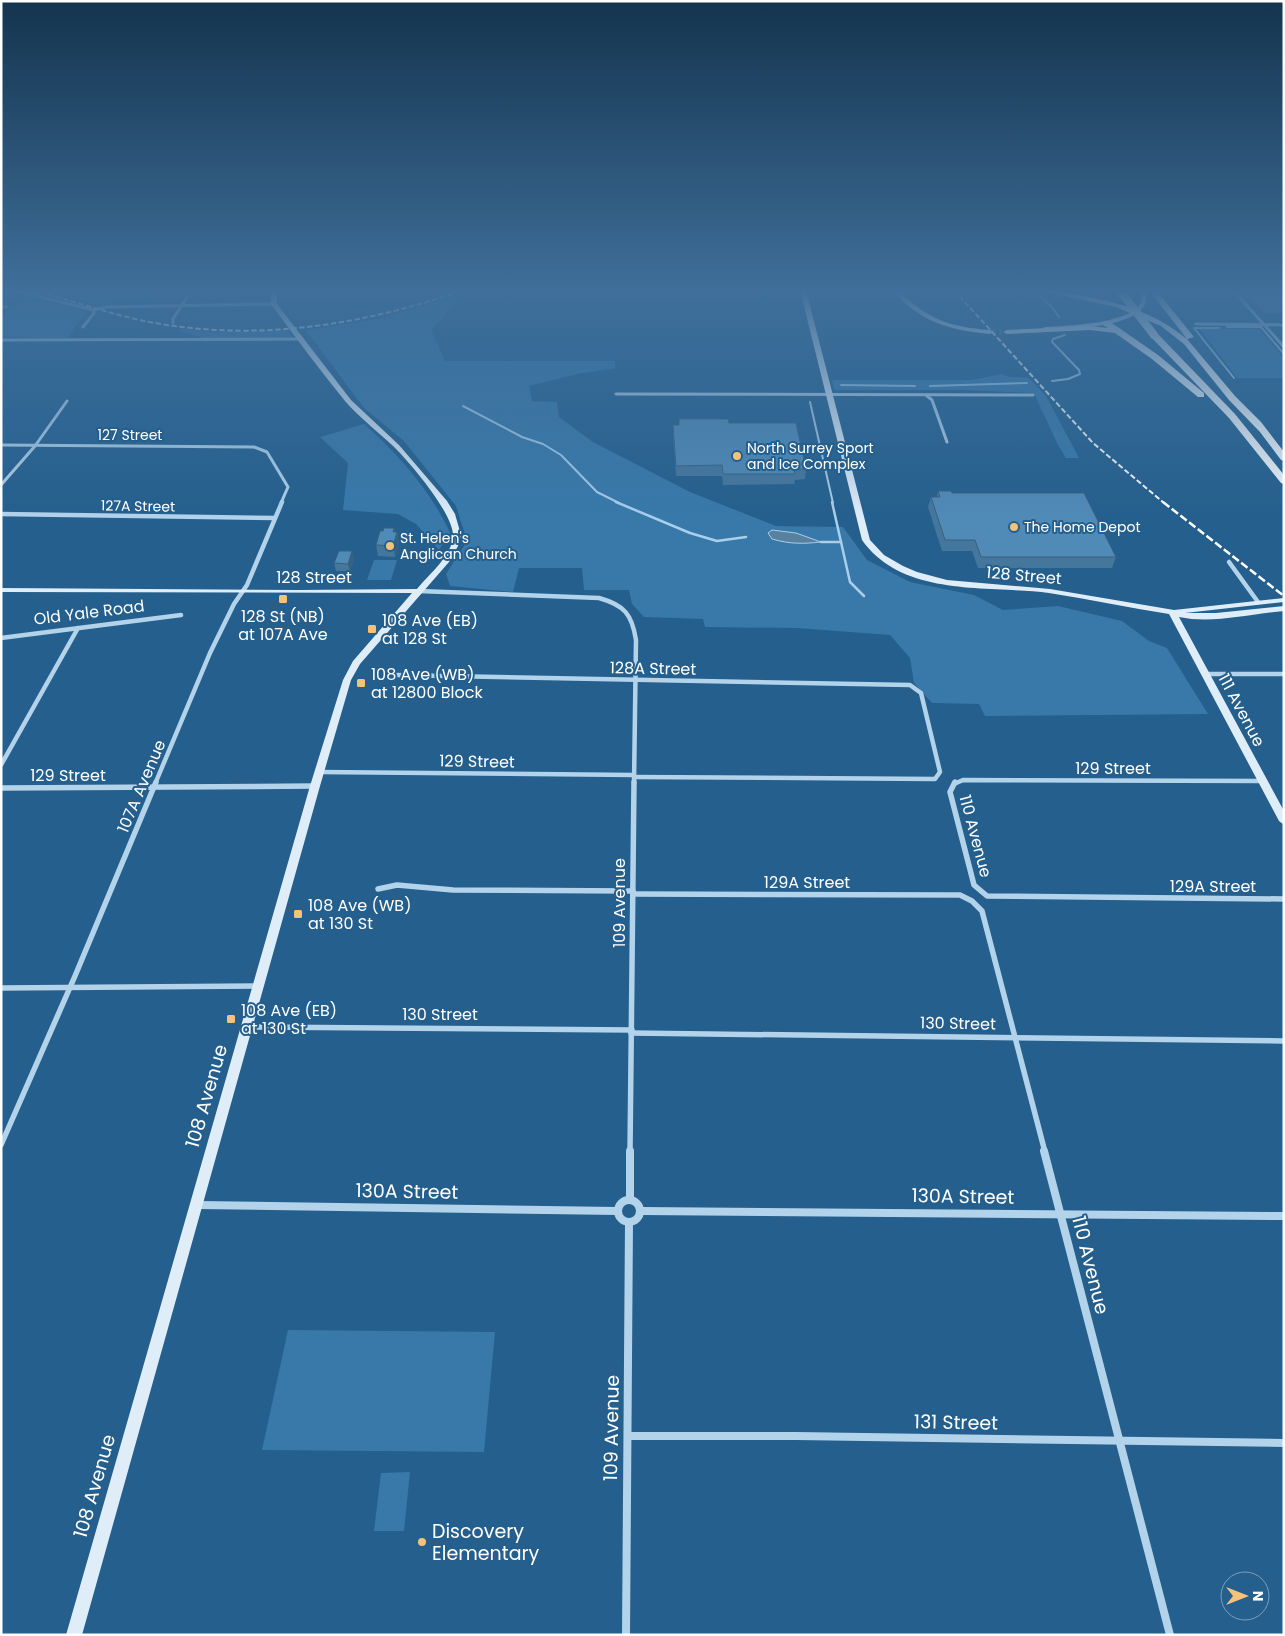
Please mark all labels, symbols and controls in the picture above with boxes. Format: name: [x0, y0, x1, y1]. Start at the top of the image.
street label: 127 Street: [98, 425, 162, 445]
place label: North Surrey Sport and Ice Complex: [747, 438, 874, 474]
marker: North Surrey Sport and Ice Complex: [731, 450, 743, 462]
street label: 127A Street: [101, 495, 175, 517]
place label: The Home Depot: [1024, 517, 1141, 537]
marker: The Home Depot: [1008, 521, 1020, 533]
place label: St. Helen's Anglican Church: [400, 528, 517, 564]
marker: St. Helen's Anglican Church: [384, 540, 396, 552]
street label: 128 Street: [985, 561, 1063, 590]
street label: 128 Street: [276, 566, 352, 589]
marker: 128 St (NB) at 107A Ave: [277, 593, 289, 605]
street label: Old Yale Road: [32, 594, 146, 631]
place label: 128 St (NB) at 107A Ave: [238, 605, 328, 646]
place label: 108 Ave (EB) at 128 St: [382, 609, 478, 650]
marker: 108 Ave (EB) at 128 St: [366, 623, 378, 635]
street label: 128A Street: [610, 656, 697, 681]
place label: 108 Ave (WB) at 12800 Block: [371, 663, 483, 704]
street label: 111 Avenue: [1213, 670, 1270, 751]
marker: 108 Ave (WB) at 12800 Block: [355, 677, 367, 689]
street label: 107A Avenue: [112, 736, 171, 836]
street label: 129 Street: [439, 749, 515, 774]
street label: 129 Street: [1075, 757, 1151, 780]
street label: 129 Street: [30, 764, 106, 787]
street label: 110 Avenue: [953, 792, 998, 880]
street label: 109 Avenue: [608, 858, 631, 948]
street label: 129A Street: [764, 871, 850, 894]
street label: 129A Street: [1170, 875, 1256, 898]
place label: 108 Ave (WB) at 130 St: [308, 894, 411, 935]
marker: 108 Ave (WB) at 130 St: [292, 908, 304, 920]
place label: 108 Ave (EB) at 130 St: [241, 999, 337, 1040]
street label: 130 Street: [402, 1003, 478, 1026]
street label: 130 Street: [920, 1011, 996, 1036]
marker: 108 Ave (EB) at 130 St: [225, 1013, 237, 1025]
street label: 108 Avenue: [179, 1041, 234, 1151]
street label: 130A Street: [355, 1177, 459, 1206]
street label: 130A Street: [911, 1182, 1015, 1211]
street label: 110 Avenue: [1065, 1213, 1116, 1317]
street label: 109 Avenue: [597, 1375, 626, 1481]
street label: 131 Street: [914, 1408, 998, 1437]
street label: 108 Avenue: [67, 1431, 122, 1541]
place label: Discovery Elementary: [432, 1518, 540, 1567]
marker: Discovery Elementary: [416, 1536, 428, 1548]
north arrow: [1220, 1571, 1270, 1621]
text: N: [1248, 1591, 1268, 1601]

